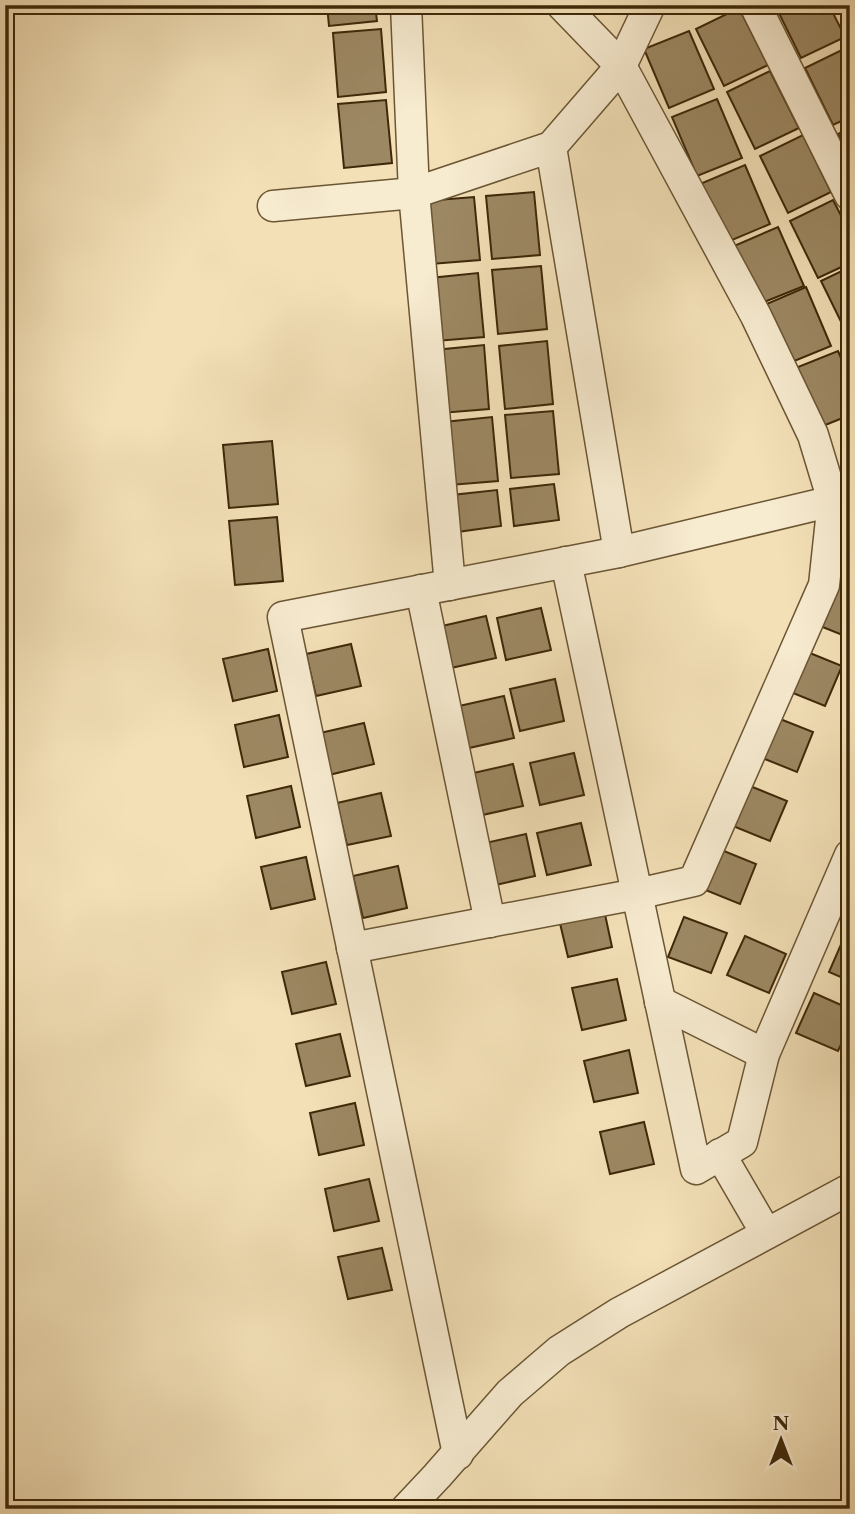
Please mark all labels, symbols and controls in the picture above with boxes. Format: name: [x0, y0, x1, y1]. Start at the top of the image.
north arrow: [746, 1406, 816, 1476]
text: N: [773, 1412, 789, 1435]

